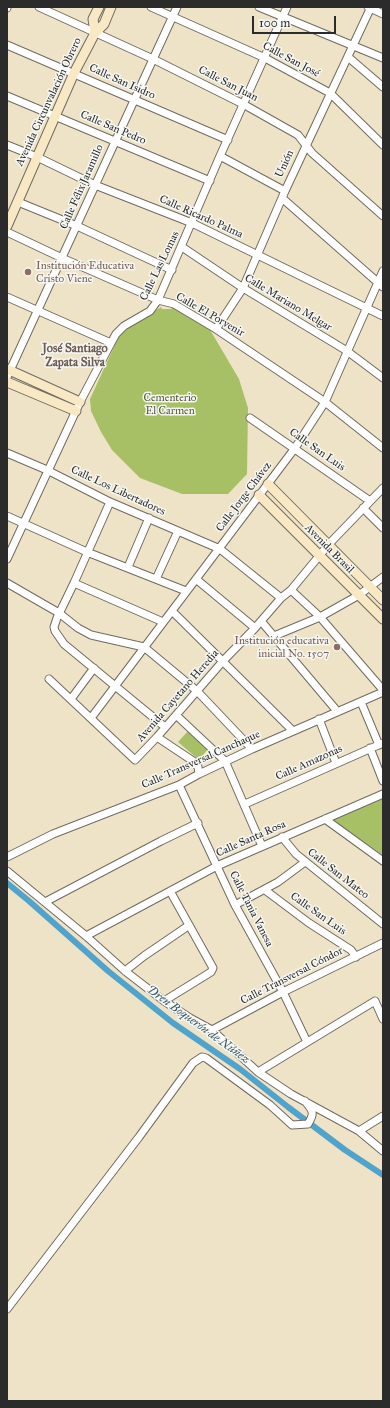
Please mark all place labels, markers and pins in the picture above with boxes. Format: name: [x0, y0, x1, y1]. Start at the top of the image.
place label: Institución Educativa Cristo Viene: [36, 259, 134, 285]
marker: Institución Educativa Cristo Viene: [23, 267, 33, 277]
place label: Institución educativa inicial No. 1507: [234, 634, 329, 660]
marker: Institución educativa inicial No. 1507: [332, 642, 342, 652]

